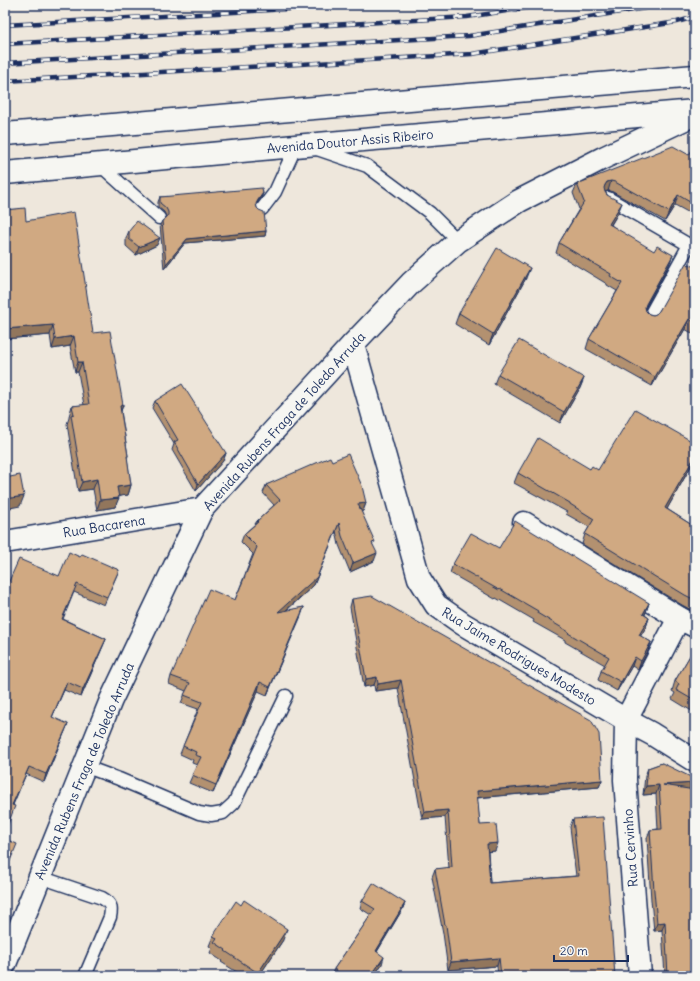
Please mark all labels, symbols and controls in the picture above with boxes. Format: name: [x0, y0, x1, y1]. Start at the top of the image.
street label: Avenida Doutor Assis Ribeiro: [266, 126, 434, 157]
street label: Avenida Rubens Fraga de Toledo Arruda: [200, 329, 369, 514]
street label: Rua Bacarena: [62, 512, 146, 541]
street label: Rua Jaime Rodrigues Modesto: [439, 604, 599, 709]
street label: Avenida Rubens Fraga de Toledo Arruda: [31, 660, 138, 882]
street label: Rua Cervinho: [619, 808, 642, 888]
scale bar: [554, 937, 628, 963]
text: 20 m: [560, 943, 588, 958]

